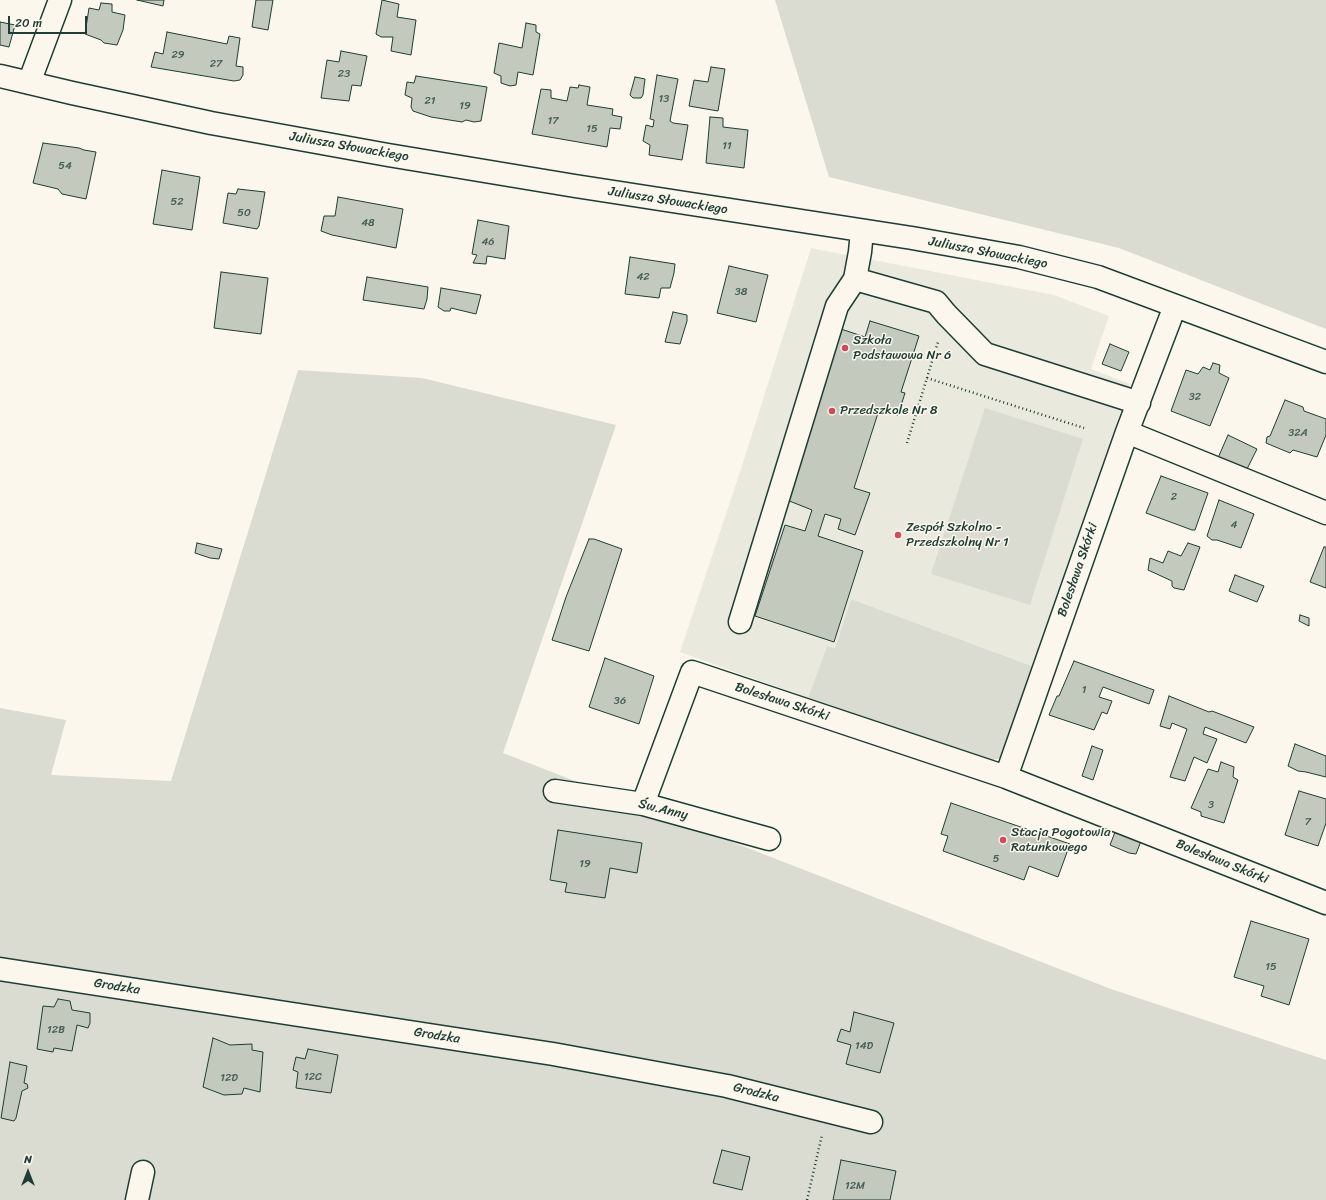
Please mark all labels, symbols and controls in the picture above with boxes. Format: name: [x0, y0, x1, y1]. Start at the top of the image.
scale bar: [10, 8, 89, 34]
text: 20 m: [15, 12, 42, 34]
house number: 29: [171, 48, 185, 62]
house number: 27: [210, 57, 222, 71]
house number: 23: [338, 67, 350, 81]
house number: 13: [659, 92, 669, 106]
house number: 21: [424, 94, 436, 108]
house number: 19: [459, 99, 471, 113]
house number: 17: [548, 114, 558, 128]
house number: 15: [586, 122, 598, 136]
street label: Juliusza Słowackiego: [288, 129, 410, 165]
house number: 11: [722, 139, 732, 153]
house number: 54: [58, 159, 72, 173]
street label: Juliusza Słowackiego: [607, 184, 729, 218]
house number: 52: [170, 195, 184, 209]
house number: 50: [237, 206, 251, 220]
house number: 48: [361, 216, 375, 230]
street label: Juliusza Słowackiego: [927, 234, 1049, 272]
house number: 46: [481, 235, 495, 249]
house number: 42: [636, 270, 650, 284]
house number: 38: [735, 285, 747, 299]
place label: Szkoła Podstawowa Nr 6: [853, 333, 952, 364]
marker: Szkoła Podstawowa Nr 6: [840, 343, 850, 353]
house number: 32: [1189, 390, 1201, 404]
place label: Przedszkole Nr 8: [840, 403, 937, 419]
marker: Przedszkole Nr 8: [827, 406, 837, 416]
house number: 32A: [1288, 426, 1308, 440]
house number: 2: [1171, 490, 1177, 504]
house number: 4: [1231, 518, 1237, 532]
place label: Zespół Szkolno - Przedszkolny Nr 1: [906, 520, 1009, 551]
street label: Bolesława Skórki: [1055, 521, 1101, 619]
marker: Zespół Szkolno - Przedszkolny Nr 1: [893, 530, 903, 540]
street label: Bolesława Skórki: [733, 679, 831, 725]
house number: 1: [1082, 683, 1086, 697]
house number: 36: [614, 694, 626, 708]
street label: Św.Anny: [637, 796, 689, 824]
house number: 3: [1208, 798, 1214, 812]
house number: 7: [1305, 815, 1311, 829]
place label: Stacja Pogotowia Ratunkowego: [1011, 825, 1110, 856]
marker: Stacja Pogotowia Ratunkowego: [998, 835, 1008, 845]
street label: Bolesława Skórki: [1173, 836, 1271, 888]
house number: 5: [993, 852, 999, 866]
house number: 19: [579, 857, 591, 871]
house number: 15: [1265, 960, 1277, 974]
street label: Grodzka: [93, 976, 141, 998]
house number: 12B: [47, 1023, 65, 1037]
street label: Grodzka: [413, 1025, 461, 1047]
house number: 14D: [855, 1039, 873, 1053]
house number: 12C: [304, 1070, 322, 1084]
house number: 12D: [220, 1071, 238, 1085]
street label: Grodzka: [732, 1080, 780, 1106]
text: N: [24, 1150, 32, 1169]
north arrow: [8, 1152, 48, 1192]
house number: 12M: [845, 1179, 865, 1193]

